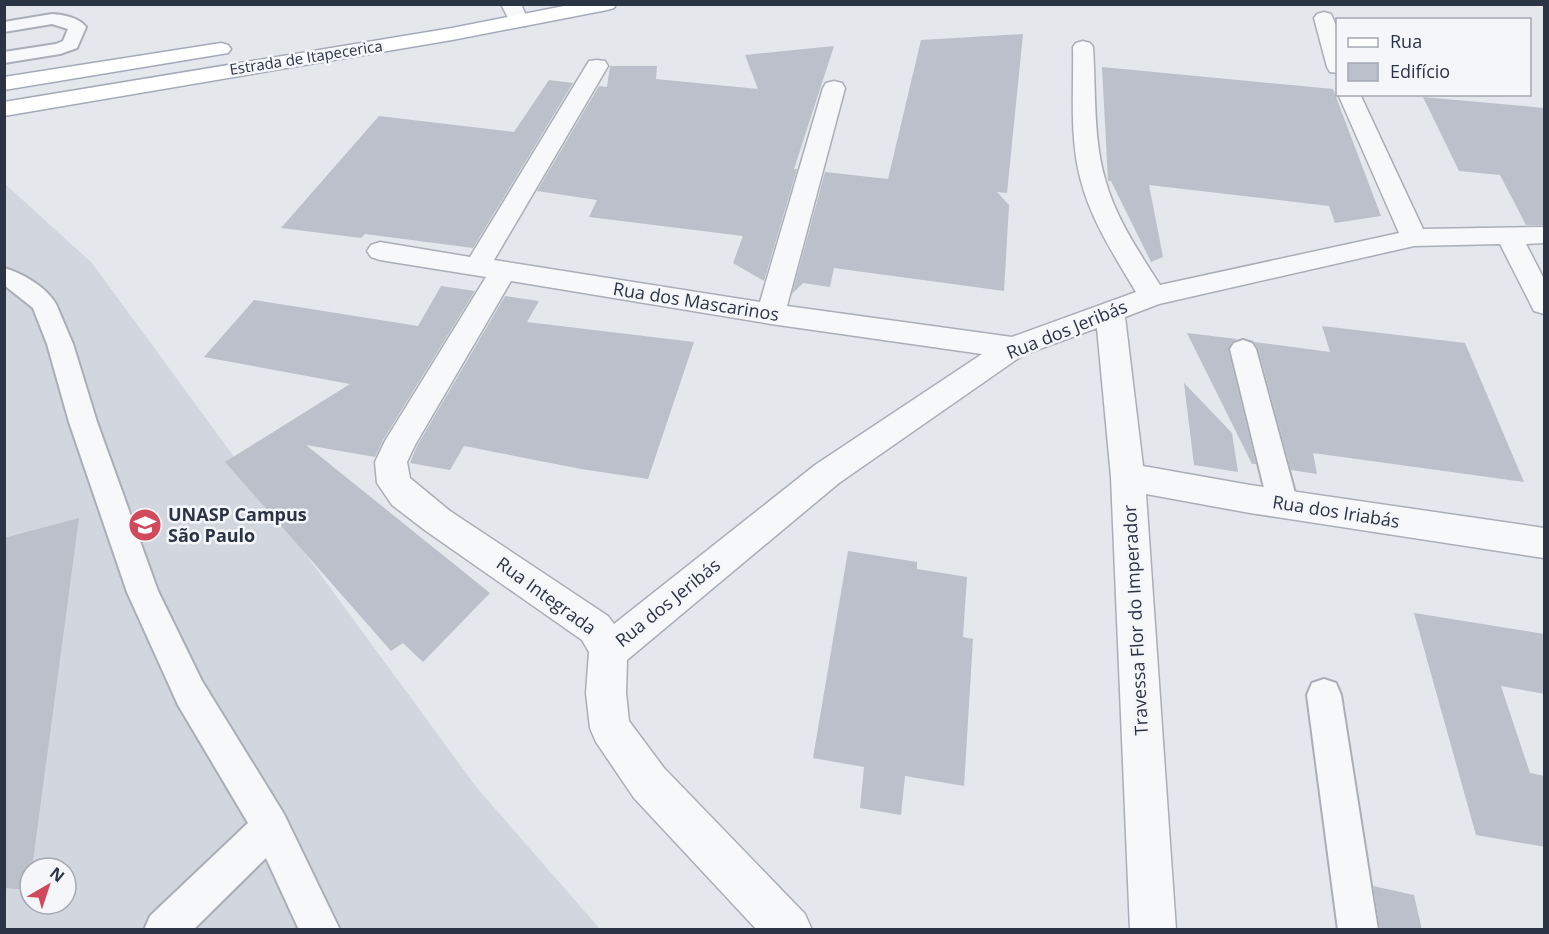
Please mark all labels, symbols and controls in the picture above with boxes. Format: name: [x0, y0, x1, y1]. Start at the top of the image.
legend: [1336, 18, 1531, 96]
text: Rua: [1390, 29, 1422, 53]
street label: Estrada de Itapecerica: [228, 35, 384, 79]
text: Edifício: [1390, 59, 1450, 83]
street label: Rua dos Mascarinos: [611, 276, 781, 326]
street label: Rua dos Jeribás: [1003, 294, 1131, 364]
street label: Rua dos Iriabás: [1271, 489, 1401, 533]
place label: UNASP Campus São Paulo: [168, 502, 307, 547]
street label: Travessa Flor do Imperador: [1117, 504, 1153, 736]
school or university icon: UNASP Campus São Paulo: [127, 507, 163, 543]
street label: Rua Integrada: [492, 551, 601, 639]
street label: Rua dos Jeribás: [610, 553, 725, 652]
north arrow: [18, 856, 78, 916]
text: N: [45, 862, 69, 887]

